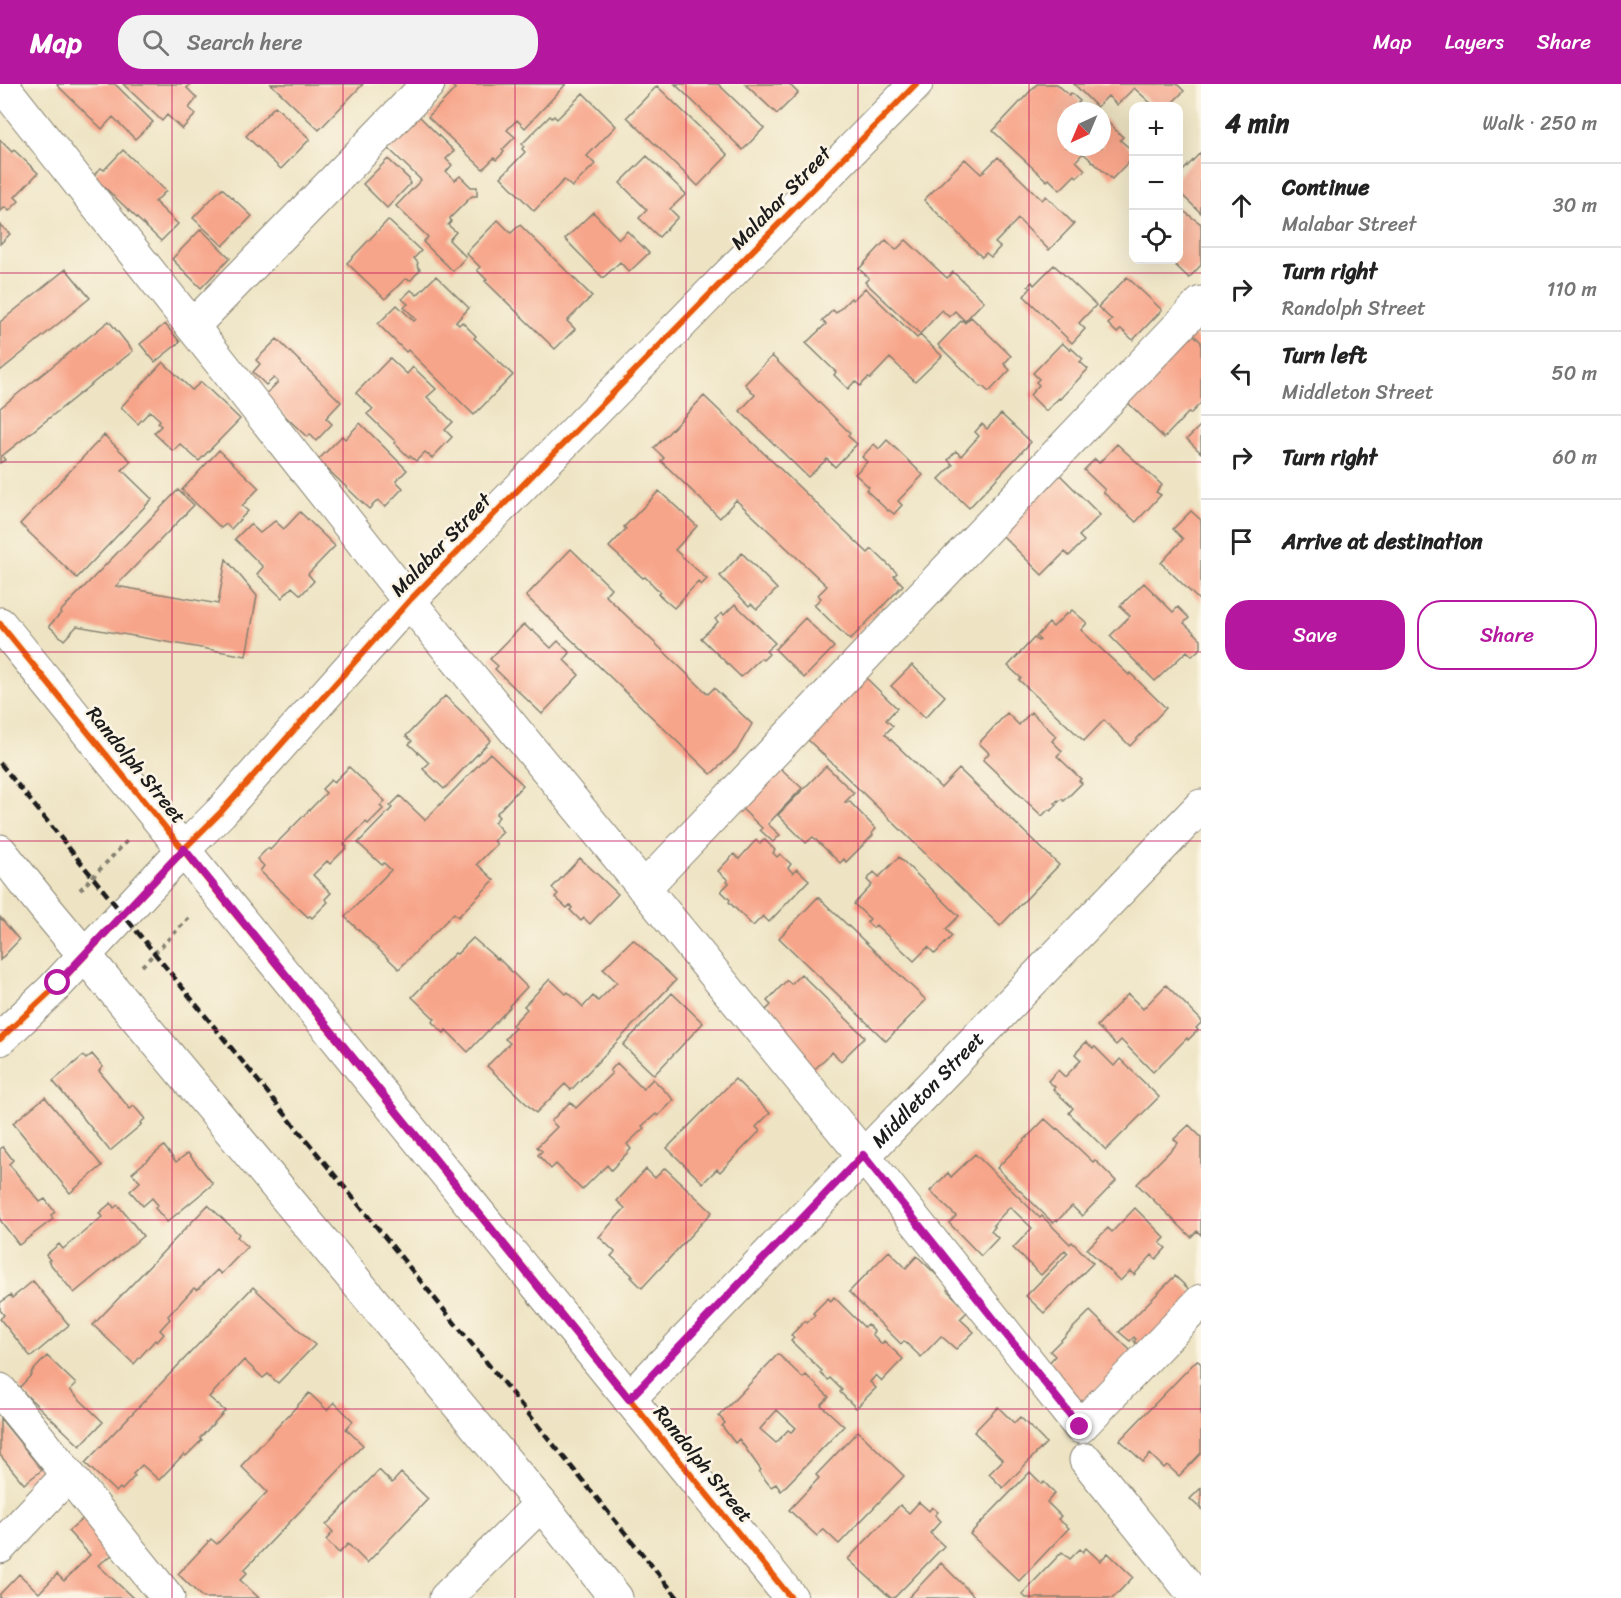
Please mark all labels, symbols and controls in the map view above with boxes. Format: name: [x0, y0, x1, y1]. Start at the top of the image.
search box: [118, 15, 538, 69]
text: Map: [30, 18, 82, 67]
text: Search here: [187, 23, 303, 62]
text: Map: [1373, 23, 1412, 61]
text: Layers: [1445, 23, 1504, 61]
text: Share: [1537, 23, 1591, 61]
icon: search: [139, 26, 172, 59]
text: 4 min: [1225, 100, 1289, 146]
north arrow: [1057, 102, 1111, 156]
map controls: [1129, 102, 1183, 264]
button: +: [1129, 102, 1183, 156]
text: Walk · 250 m: [1483, 106, 1597, 141]
street label: Malabar Street: [722, 137, 841, 258]
button: −: [1129, 156, 1183, 210]
text: Continue: [1282, 168, 1370, 207]
text: 30 m: [1553, 188, 1597, 223]
icon: ahead: [1225, 189, 1258, 222]
text: Malabar Street: [1282, 207, 1416, 242]
button: locate: [1129, 210, 1183, 264]
text: Turn right: [1282, 252, 1377, 291]
text: 110 m: [1547, 272, 1597, 307]
icon: right: [1225, 273, 1258, 306]
text: Randolph Street: [1282, 291, 1426, 326]
text: Turn left: [1282, 336, 1367, 375]
text: 50 m: [1552, 356, 1597, 391]
icon: left: [1225, 357, 1258, 390]
text: Middleton Street: [1282, 375, 1434, 410]
text: Turn right: [1282, 438, 1377, 477]
text: 60 m: [1552, 440, 1597, 475]
icon: right: [1225, 441, 1258, 474]
street label: Malabar Street: [382, 484, 501, 605]
text: Arrive at destination: [1282, 522, 1483, 561]
icon: arrive: [1225, 525, 1258, 558]
button: Save: [1225, 600, 1405, 670]
button: Share: [1417, 600, 1597, 670]
street label: Randolph Street: [77, 698, 195, 832]
route start: [44, 969, 70, 995]
street label: Middleton Street: [862, 1023, 993, 1156]
street label: Randolph Street: [644, 1397, 762, 1531]
route end: [1066, 1413, 1092, 1439]

